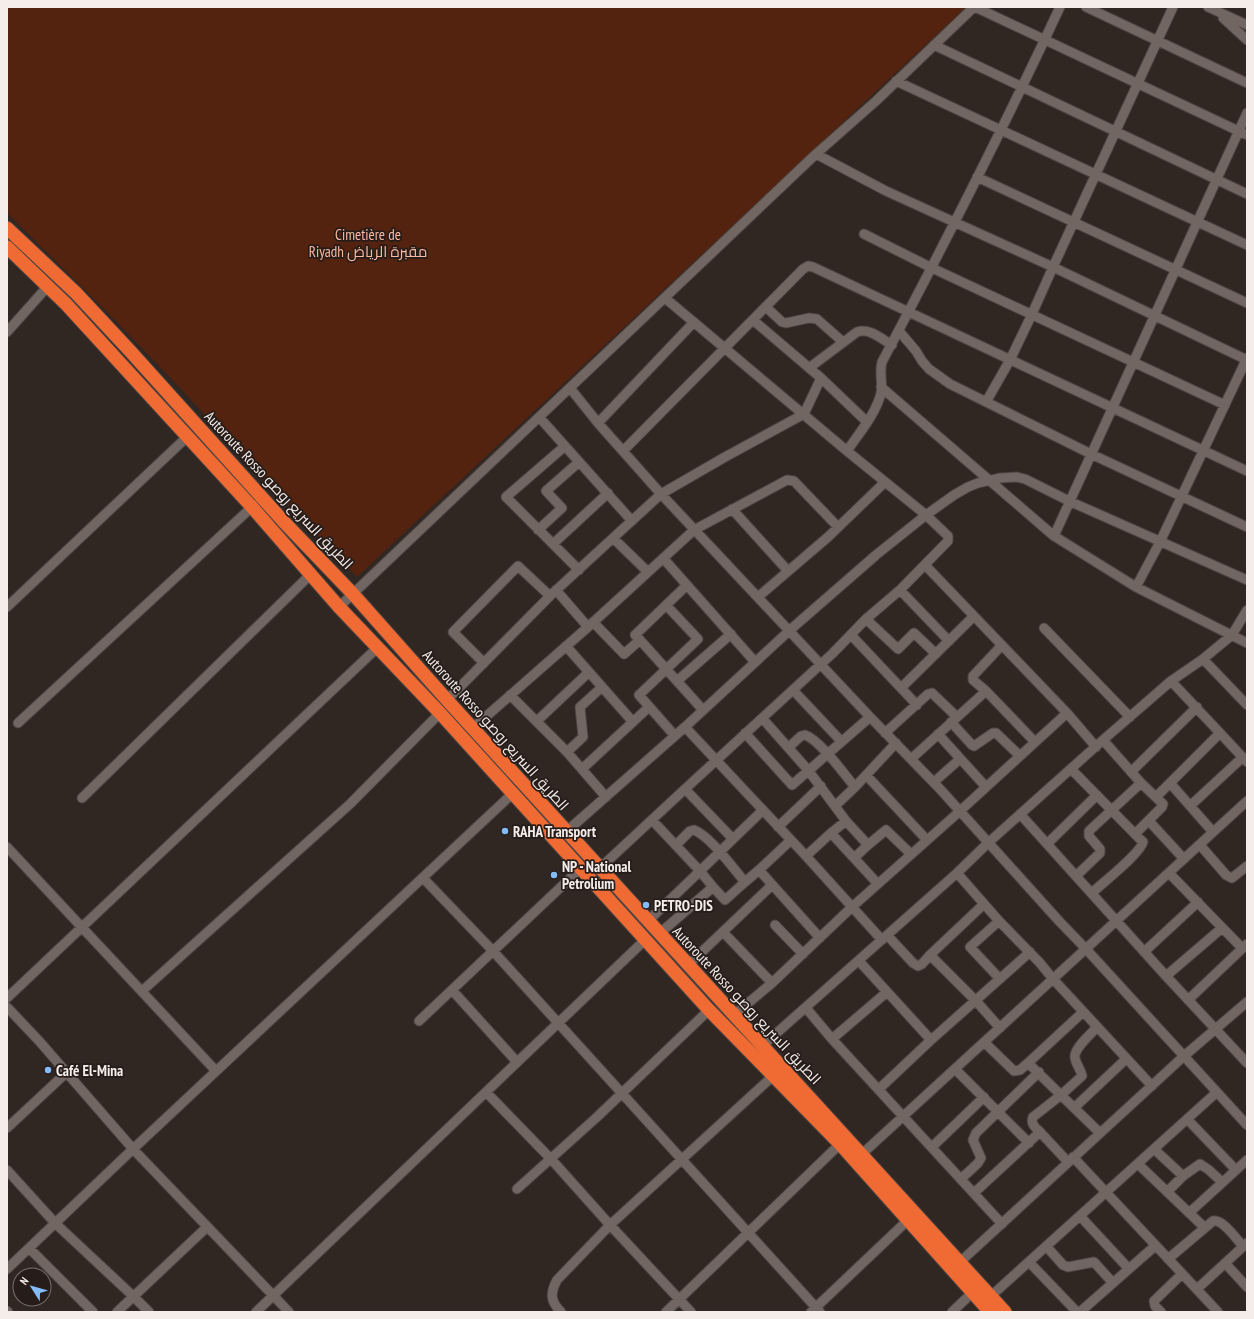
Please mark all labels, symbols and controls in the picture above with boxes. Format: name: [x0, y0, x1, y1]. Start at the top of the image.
park label: Cimetière de Riyadh مقبرة الرياض: [309, 225, 427, 262]
street label: Autoroute Rosso الطريق السريع روصو: [199, 407, 357, 574]
street label: Autoroute Rosso الطريق السريع روصو: [417, 646, 573, 816]
place label: RAHA Transport: [513, 822, 597, 841]
marker: RAHA Transport: [500, 826, 510, 836]
place label: NP - National Petrolium: [562, 857, 631, 893]
marker: NP - National Petrolium: [549, 870, 559, 880]
place label: PETRO-DIS: [654, 896, 713, 915]
marker: PETRO-DIS: [641, 900, 651, 910]
street label: Autoroute Rosso الطريق السريع روصو: [667, 922, 825, 1089]
place label: Café El-Mina: [56, 1061, 123, 1080]
marker: Café El-Mina: [43, 1065, 53, 1075]
north arrow: [12, 1267, 52, 1307]
text: N: [17, 1274, 31, 1288]

